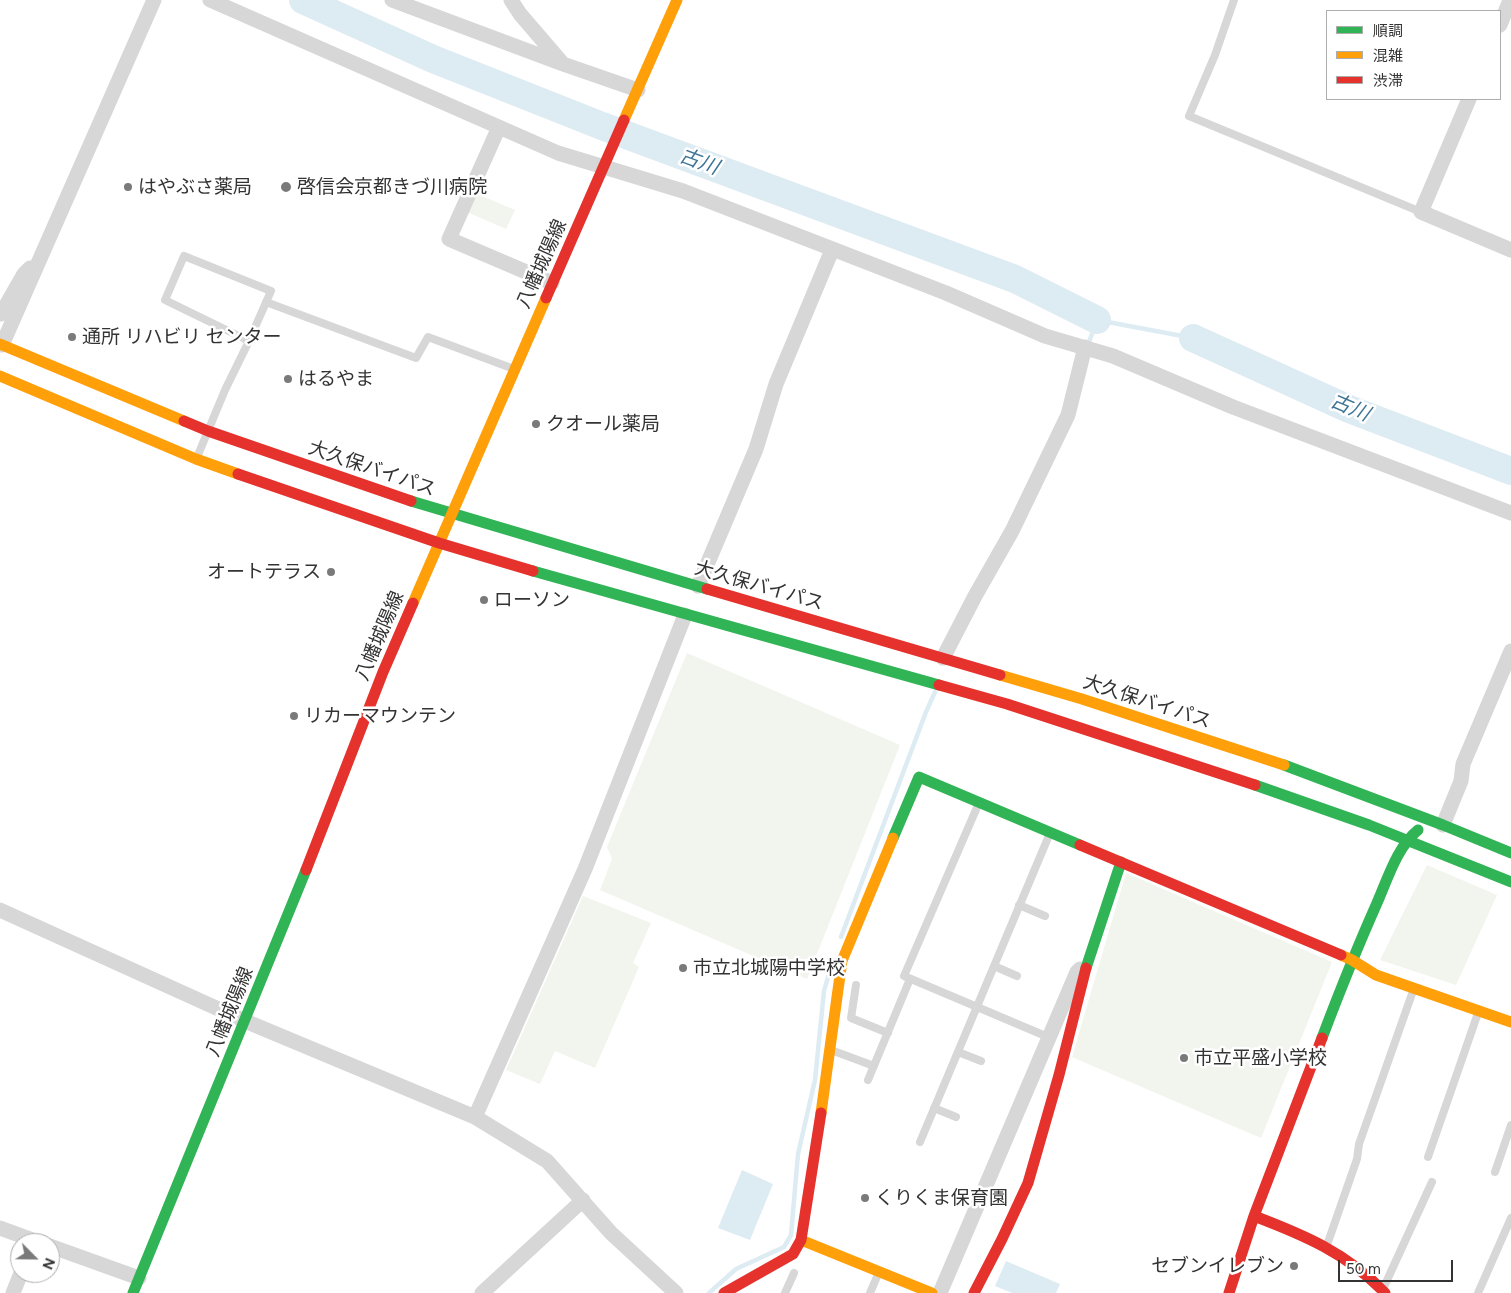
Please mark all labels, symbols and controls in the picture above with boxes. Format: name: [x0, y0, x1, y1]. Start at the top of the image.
legend: [1326, 10, 1501, 100]
text: 順調: [1373, 22, 1403, 40]
text: 混雑: [1373, 47, 1403, 65]
text: 渋滞: [1373, 72, 1403, 90]
water label: 古川: [676, 144, 722, 180]
place label: はやぶさ薬局: [138, 176, 252, 198]
place label: 啓信会京都きづ川病院: [297, 176, 487, 198]
marker: 啓信会京都きづ川病院: [279, 180, 293, 194]
marker: はやぶさ薬局: [122, 181, 134, 193]
street label: 八幡城陽線: [512, 216, 572, 312]
place label: 通所 リハビリ センター: [82, 326, 281, 348]
marker: 通所 リハビリ センター: [66, 331, 78, 343]
place label: はるやま: [298, 368, 374, 390]
marker: はるやま: [282, 373, 294, 385]
water label: 古川: [1327, 389, 1373, 427]
place label: クオール薬局: [546, 413, 660, 435]
marker: クオール薬局: [530, 418, 542, 430]
street label: 大久保バイパス: [305, 437, 439, 501]
street label: 大久保バイパス: [692, 557, 826, 615]
place label: オートテラス: [207, 561, 321, 583]
marker: オートテラス: [325, 566, 337, 578]
street label: 八幡城陽線: [351, 588, 409, 684]
place label: ローソン: [494, 589, 570, 611]
marker: ローソン: [478, 594, 490, 606]
street label: 大久保バイパス: [1080, 671, 1214, 733]
place label: リカーマウンテン: [304, 705, 456, 727]
marker: リカーマウンテン: [288, 710, 300, 722]
place label: 市立北城陽中学校: [693, 957, 845, 979]
marker: 市立北城陽中学校: [677, 962, 689, 974]
street label: 八幡城陽線: [202, 964, 258, 1060]
place label: 市立平盛小学校: [1194, 1047, 1327, 1069]
marker: 市立平盛小学校: [1178, 1052, 1190, 1064]
place label: くりくま保育園: [875, 1187, 1008, 1209]
marker: くりくま保育園: [859, 1192, 871, 1204]
north arrow: [10, 1233, 60, 1283]
scale bar: [1341, 1250, 1456, 1282]
text: N: [38, 1255, 58, 1272]
place label: セブンイレブン: [1151, 1255, 1284, 1277]
marker: セブンイレブン: [1288, 1260, 1300, 1272]
text: 50 m: [1346, 1260, 1381, 1278]

